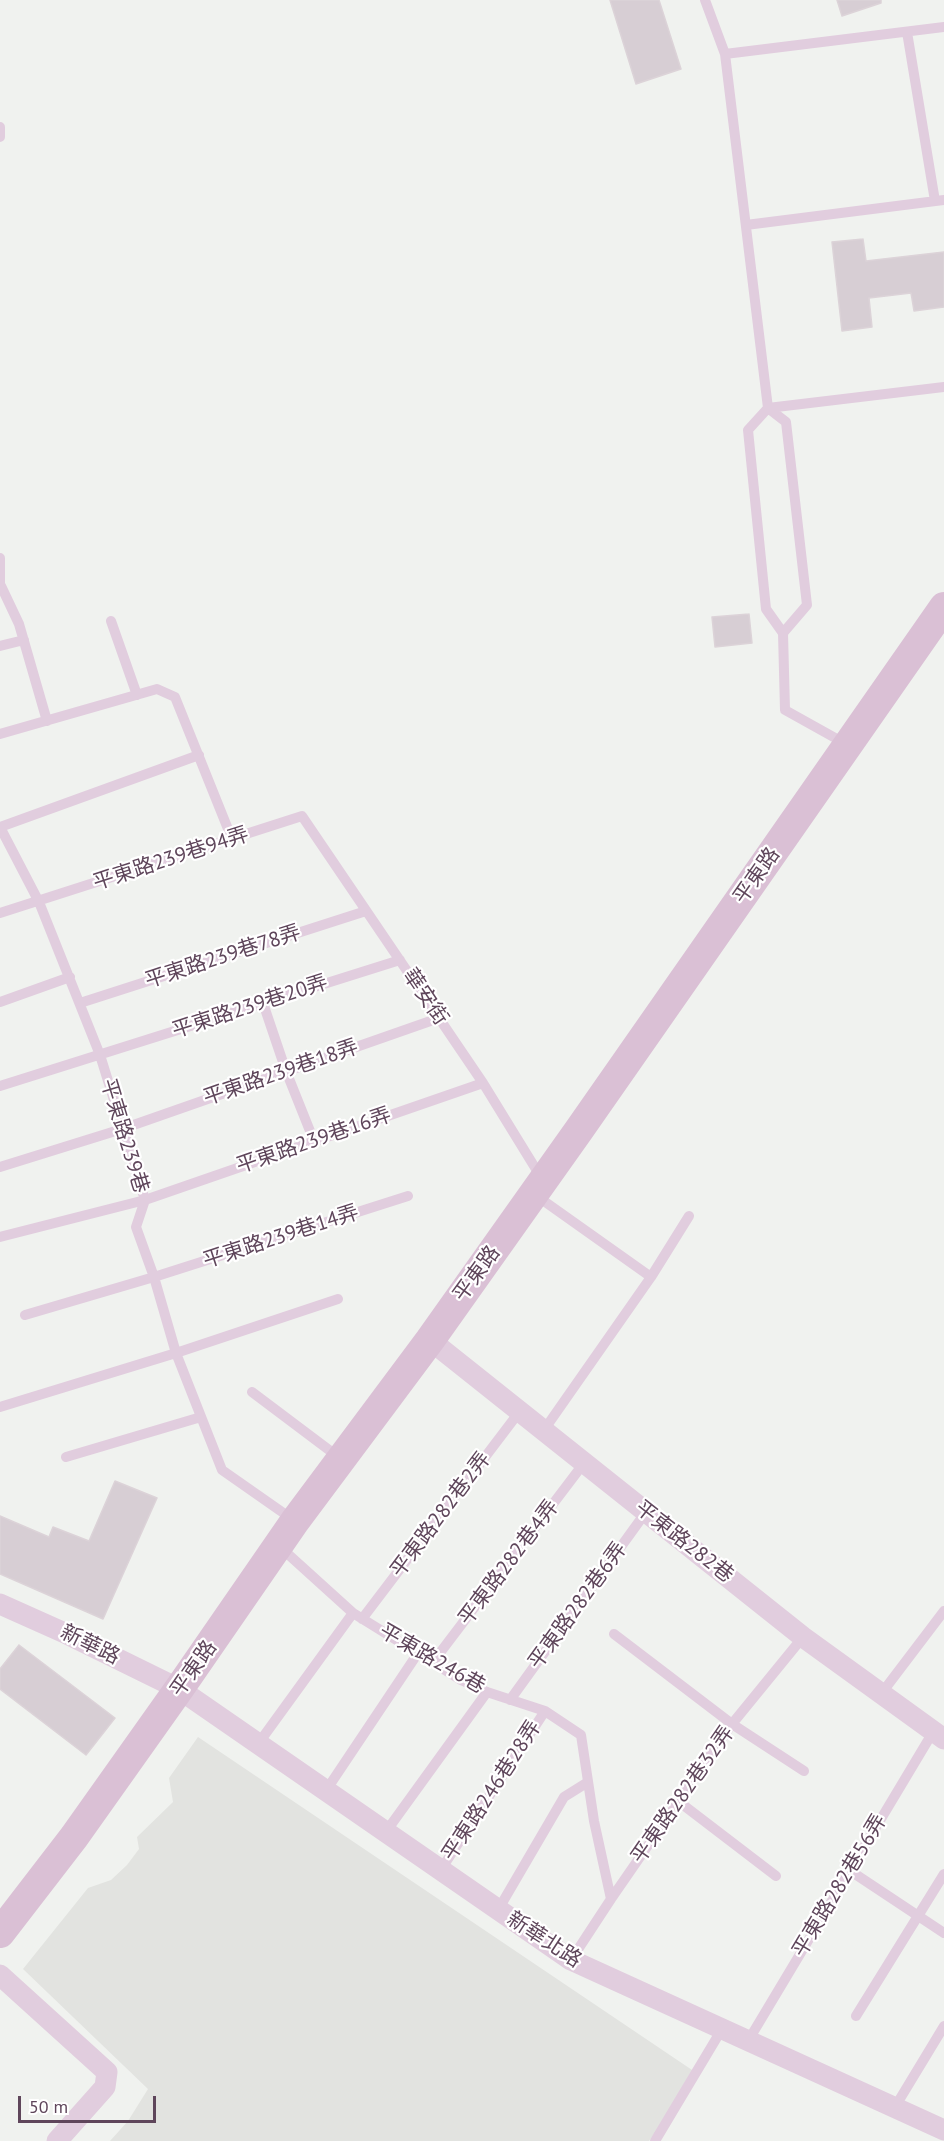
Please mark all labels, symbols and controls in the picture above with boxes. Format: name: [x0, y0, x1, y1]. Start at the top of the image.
street label: 平東路239巷94弄: [90, 822, 252, 896]
street label: 平東路: [729, 843, 785, 909]
street label: 平東路239巷78弄: [142, 920, 304, 994]
street label: 華安街: [397, 964, 453, 1030]
street label: 平東路239巷20弄: [169, 970, 331, 1044]
street label: 平東路239巷18弄: [200, 1035, 362, 1111]
street label: 平東路239巷: [95, 1076, 153, 1196]
street label: 平東路239巷16弄: [233, 1103, 395, 1179]
street label: 平東路239巷14弄: [200, 1200, 362, 1274]
street label: 平東路: [448, 1241, 506, 1307]
street label: 平東路282巷2弄: [386, 1447, 496, 1583]
street label: 平東路282巷4弄: [454, 1495, 564, 1631]
street label: 平東路282巷: [630, 1496, 738, 1588]
street label: 平東路282巷6弄: [523, 1538, 633, 1674]
street label: 平東路246巷: [374, 1619, 490, 1699]
street label: 新華路: [56, 1620, 124, 1670]
street label: 平東路: [166, 1636, 222, 1702]
street label: 平東路246巷28弄: [437, 1716, 547, 1866]
street label: 平東路282巷32弄: [626, 1721, 740, 1869]
street label: 平東路282巷56弄: [787, 1810, 893, 1962]
street label: 新華北路: [502, 1907, 586, 1973]
scale bar: [21, 2084, 159, 2122]
text: 50 m: [29, 2095, 68, 2118]

